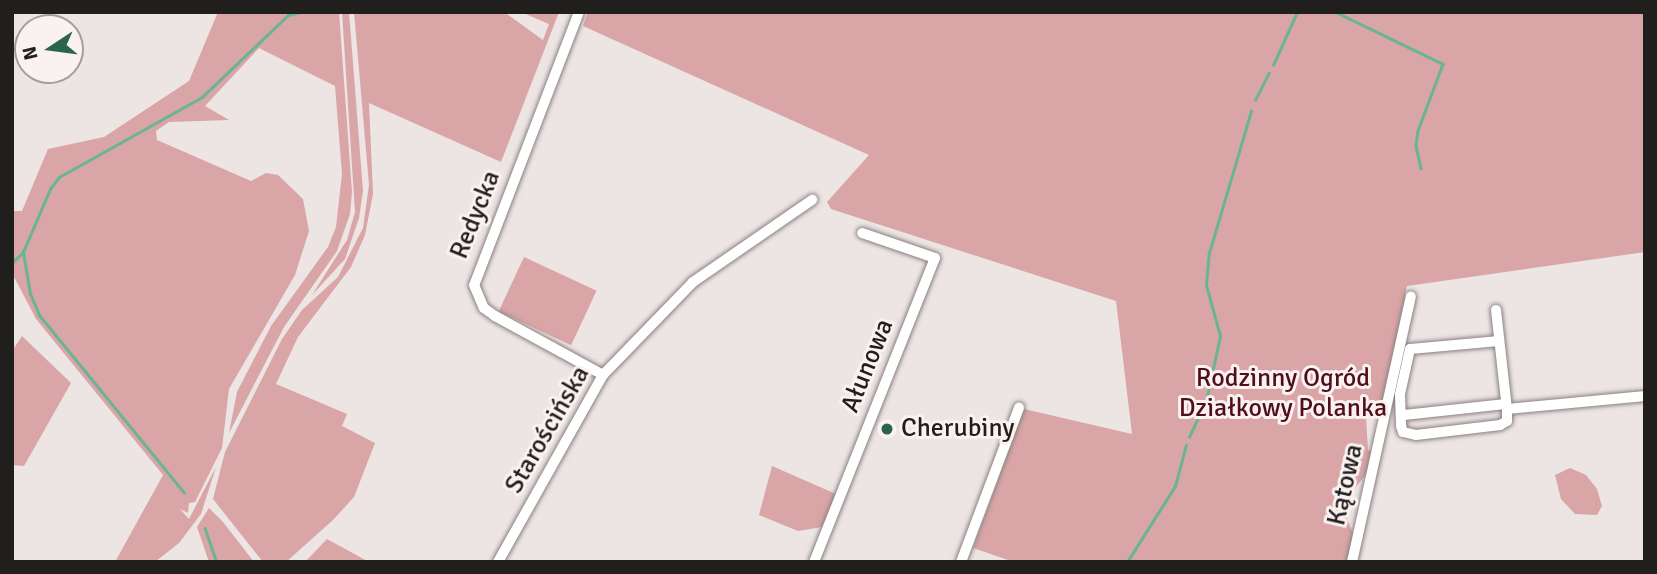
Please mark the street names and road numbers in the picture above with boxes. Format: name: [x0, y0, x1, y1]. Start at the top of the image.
street label: Redycka: [444, 166, 508, 264]
street label: Ałunowa: [835, 315, 901, 417]
street label: Starościńska: [499, 361, 597, 499]
street label: Kątowa: [1322, 441, 1370, 529]

